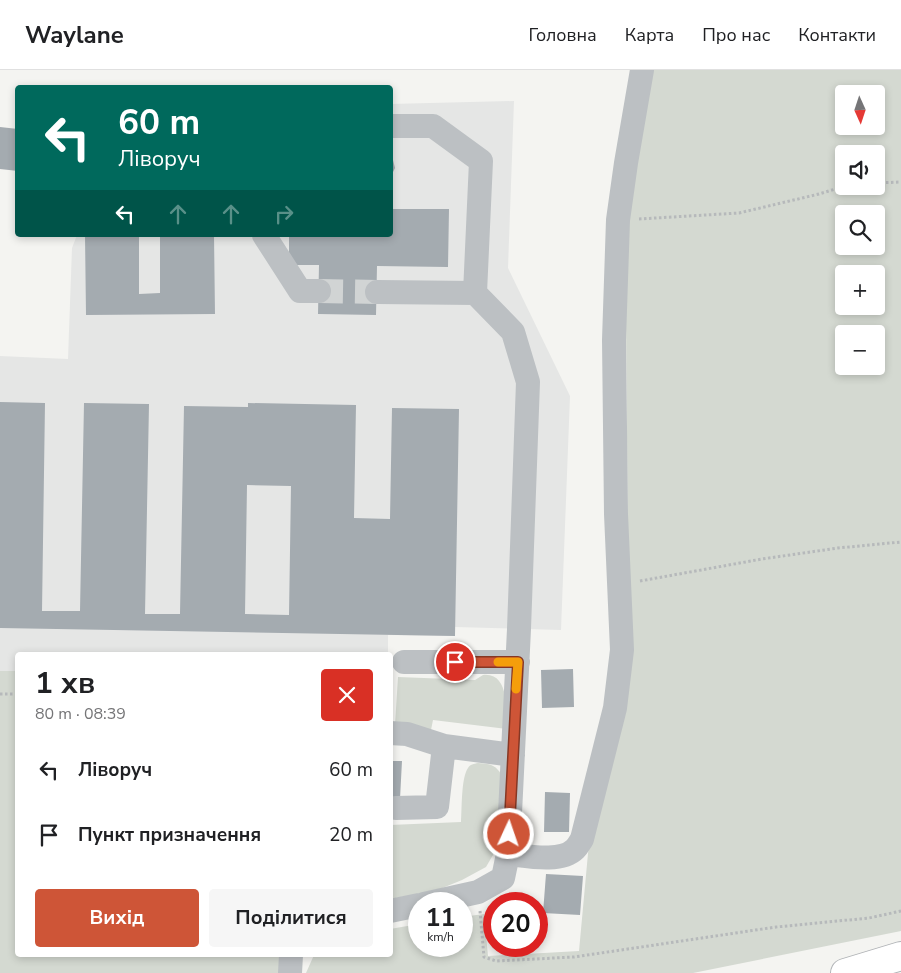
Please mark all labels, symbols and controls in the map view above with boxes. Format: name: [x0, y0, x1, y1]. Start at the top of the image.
text: Waylane: [25, 19, 124, 51]
text: Головна: [528, 23, 597, 47]
text: Карта: [625, 23, 674, 47]
text: Про нас: [702, 23, 770, 47]
text: Контакти: [798, 23, 876, 47]
north arrow: [835, 85, 885, 135]
map controls: [835, 85, 885, 375]
text: 60 m: [118, 99, 200, 146]
icon: left: [35, 105, 100, 170]
text: Ліворуч: [118, 144, 201, 174]
button: sound: [835, 145, 885, 195]
icon: left: [111, 200, 139, 228]
icon: ahead: [164, 200, 192, 228]
icon: ahead: [217, 200, 245, 228]
icon: right: [270, 200, 298, 228]
button: search: [835, 205, 885, 255]
button: +: [835, 265, 885, 315]
button: −: [835, 325, 885, 375]
pin: [434, 641, 476, 683]
icon: arrive: [441, 648, 469, 676]
text: 1 хв: [35, 663, 95, 704]
button: close: [321, 669, 373, 721]
text: 80 m · 08:39: [35, 703, 126, 725]
icon: left: [35, 756, 63, 784]
text: Ліворуч: [78, 757, 152, 783]
text: 60 m: [329, 757, 373, 783]
position arrow: [482, 807, 534, 859]
icon: arrive: [35, 821, 63, 849]
text: Пункт призначення: [78, 822, 261, 848]
text: 20 m: [329, 822, 373, 848]
button: Вихід: [35, 889, 199, 947]
button: Поділитися: [209, 889, 373, 947]
speed limit sign: 20: [483, 892, 548, 957]
text: 11: [425, 901, 456, 935]
text: km/h: [427, 929, 454, 945]

